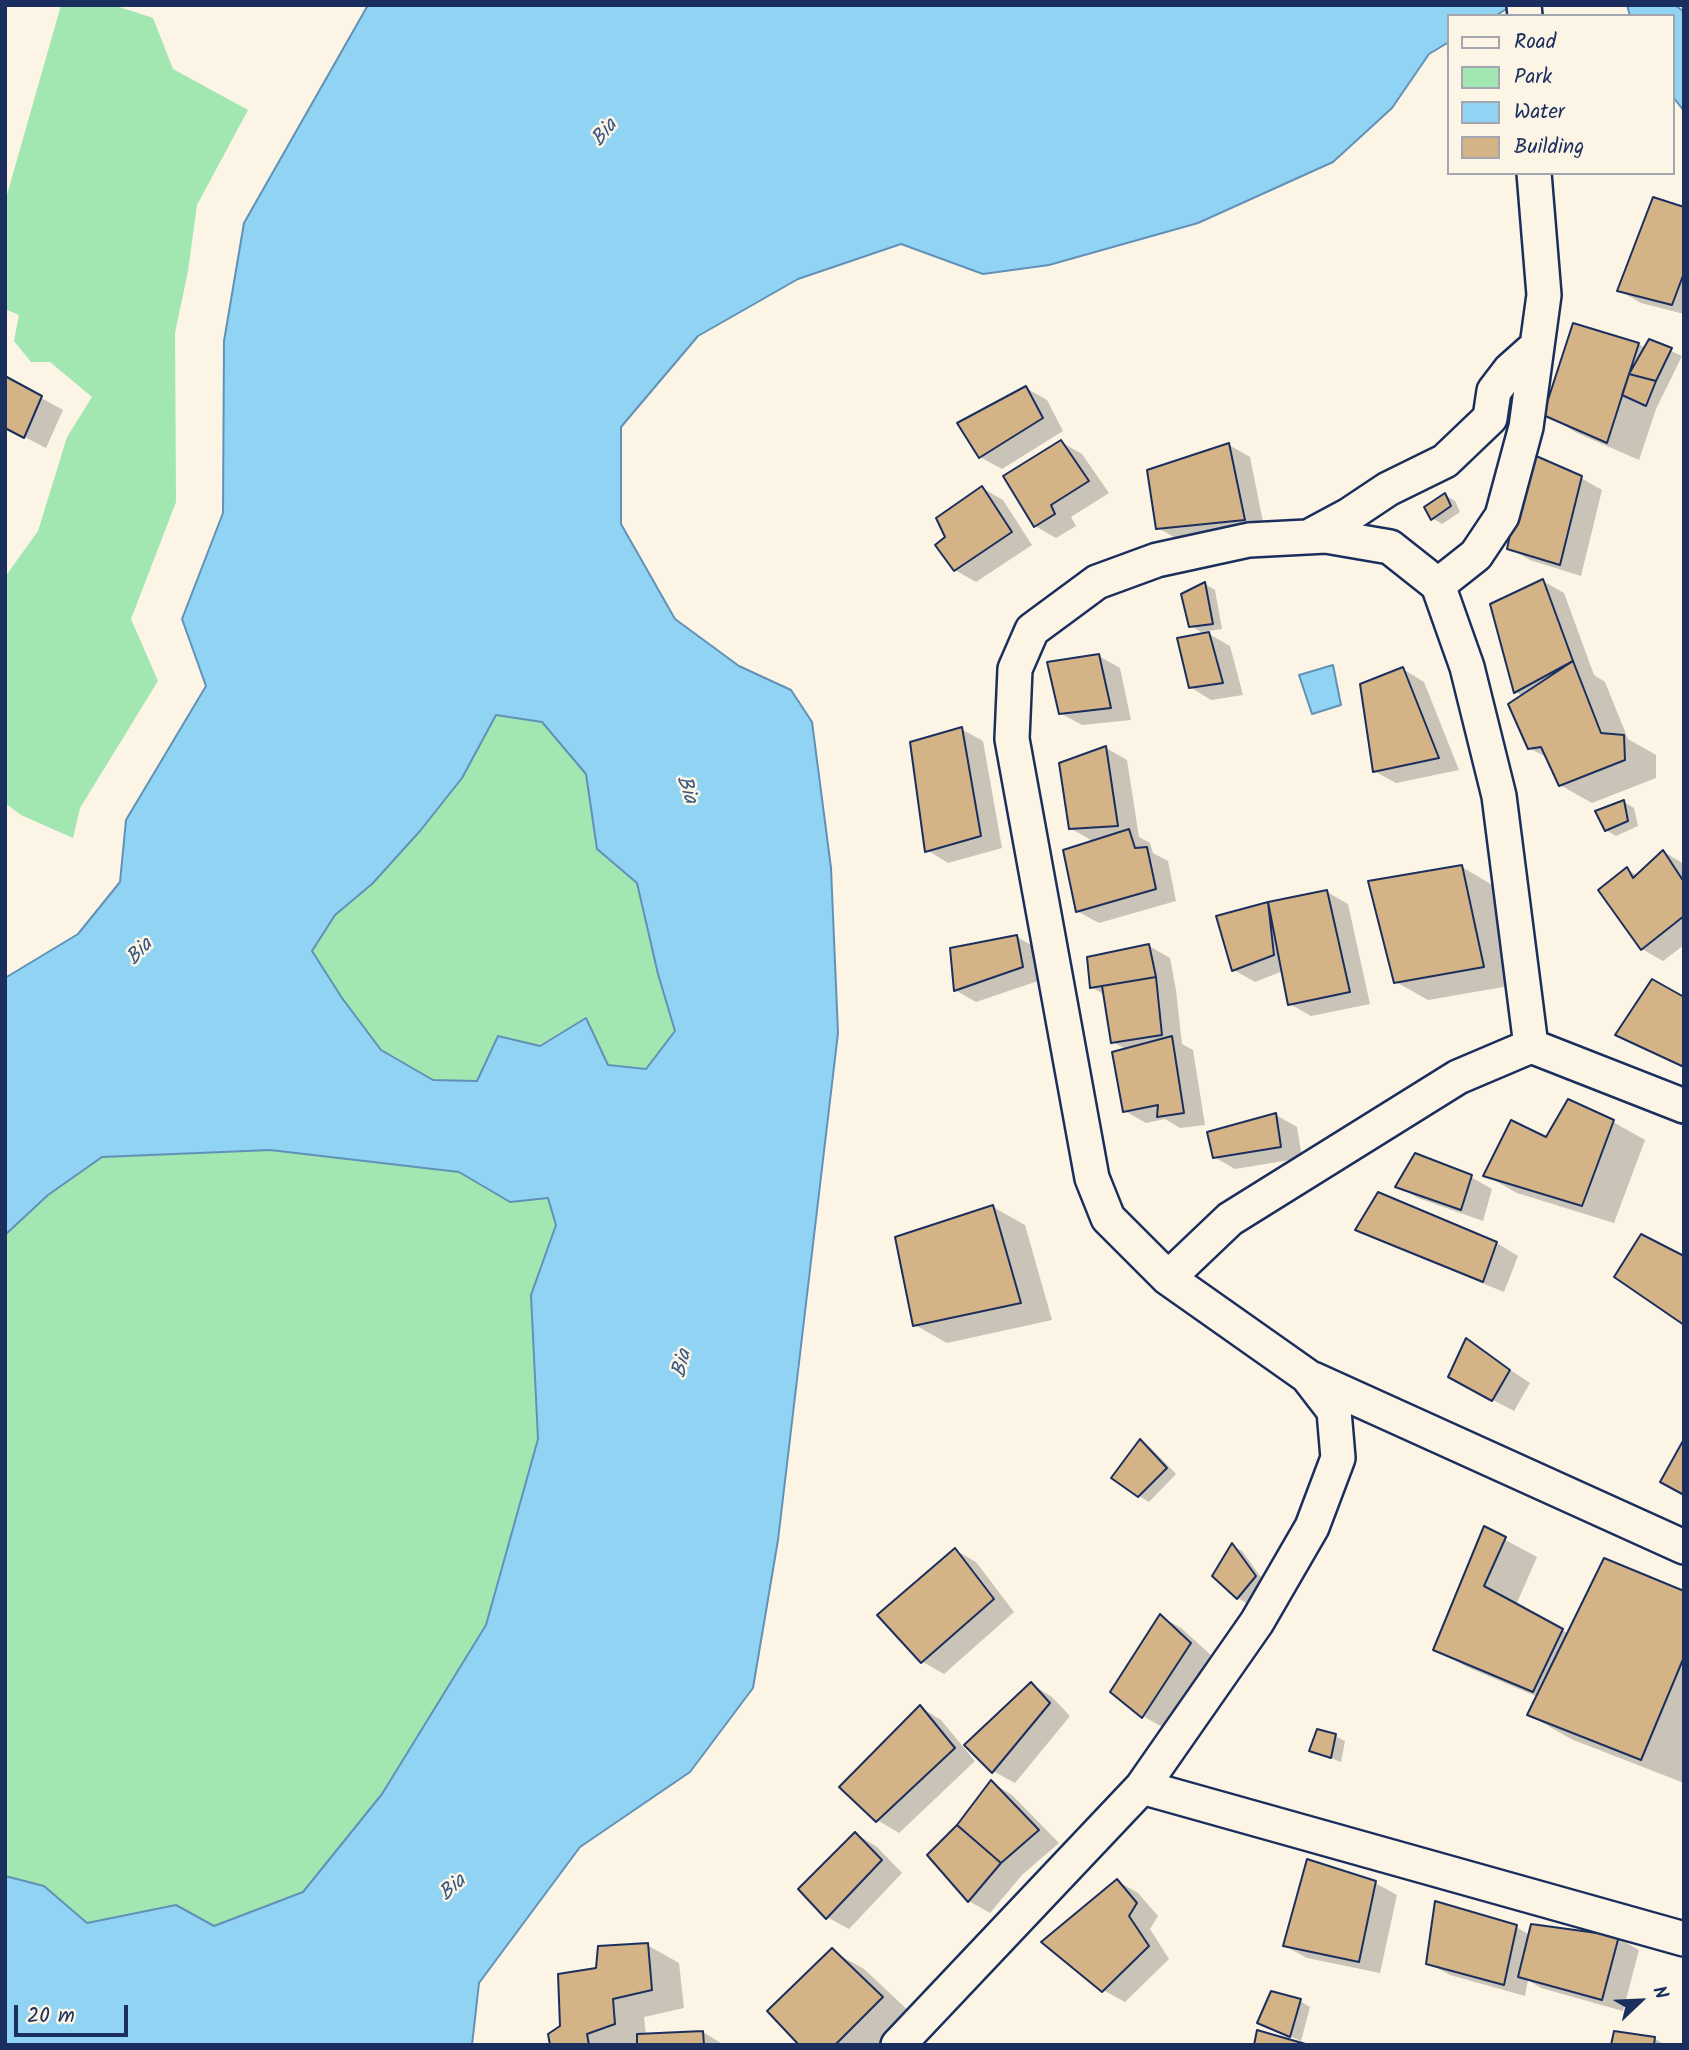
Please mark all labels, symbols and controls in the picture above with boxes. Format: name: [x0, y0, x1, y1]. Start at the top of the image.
legend: [1448, 14, 1675, 175]
text: Road: [1514, 26, 1556, 59]
text: Park: [1514, 61, 1552, 94]
text: Water: [1514, 96, 1565, 129]
water label: Bia: [587, 115, 625, 153]
text: Building: [1514, 131, 1584, 164]
water label: Bia: [668, 773, 702, 807]
water label: Bia: [122, 934, 160, 972]
water label: Bia: [669, 1347, 699, 1381]
water label: Bia: [435, 1870, 473, 1908]
north arrow: [1605, 1966, 1675, 2036]
text: N: [1643, 1981, 1675, 2004]
scale bar: [18, 1990, 131, 2034]
text: 20 m: [27, 2000, 75, 2033]

